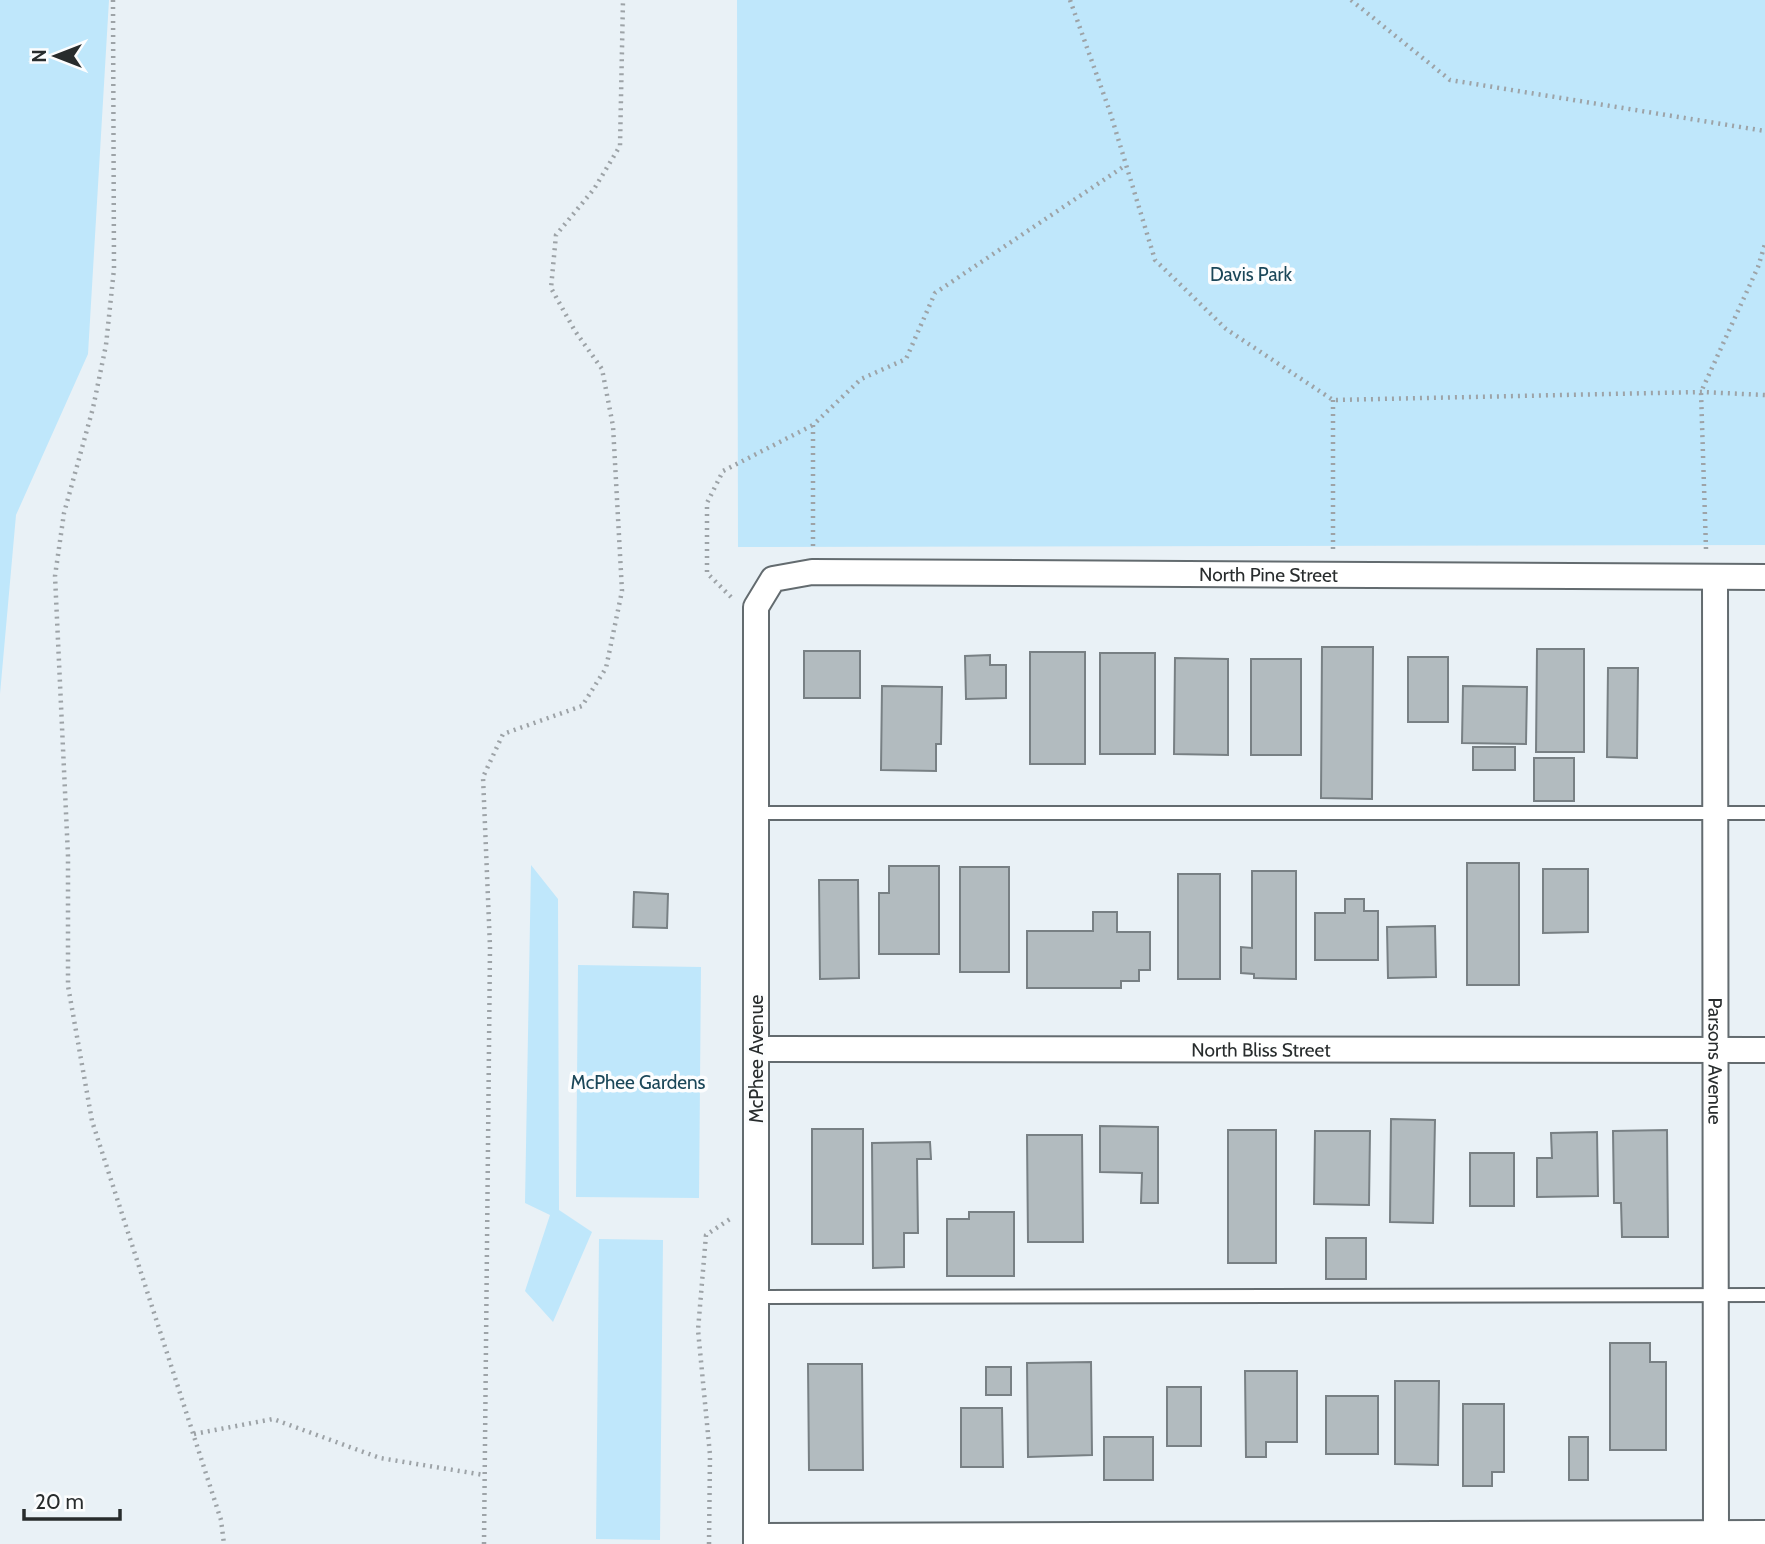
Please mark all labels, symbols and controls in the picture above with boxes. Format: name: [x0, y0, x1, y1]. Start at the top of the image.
north arrow: [21, 21, 91, 91]
text: N: [28, 49, 51, 63]
park label: Davis Park: [1210, 263, 1293, 286]
street label: North Pine Street: [1199, 563, 1339, 586]
street label: McPhee Avenue: [745, 994, 768, 1123]
street label: Parsons Avenue: [1704, 997, 1727, 1125]
street label: North Bliss Street: [1191, 1038, 1331, 1061]
park label: McPhee Gardens: [571, 1071, 706, 1094]
scale bar: [24, 1478, 121, 1522]
text: 20 m: [35, 1489, 84, 1514]

